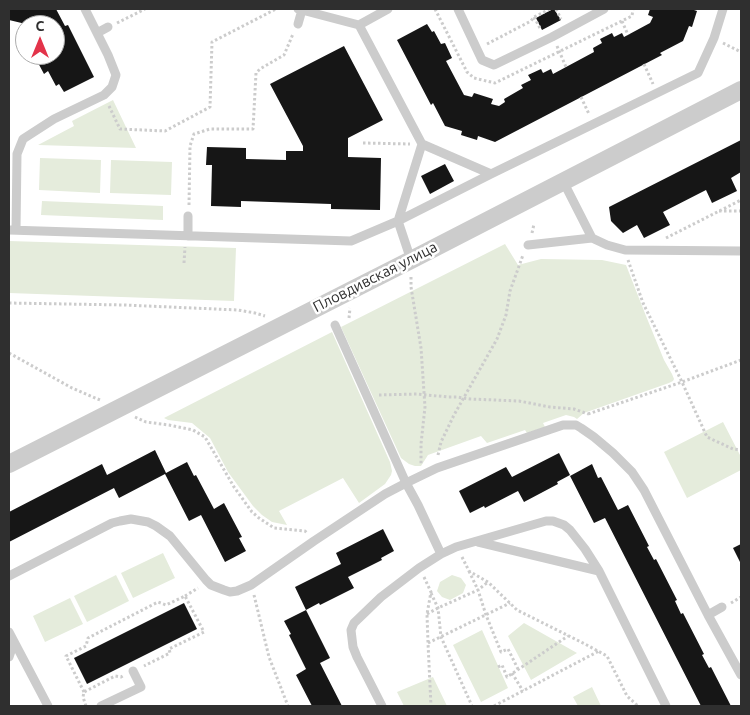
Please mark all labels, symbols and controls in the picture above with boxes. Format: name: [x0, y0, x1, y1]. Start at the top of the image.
north arrow: [15, 15, 65, 65]
text: С: [36, 18, 44, 34]
street label: Пловдивская улица: [310, 238, 440, 316]

